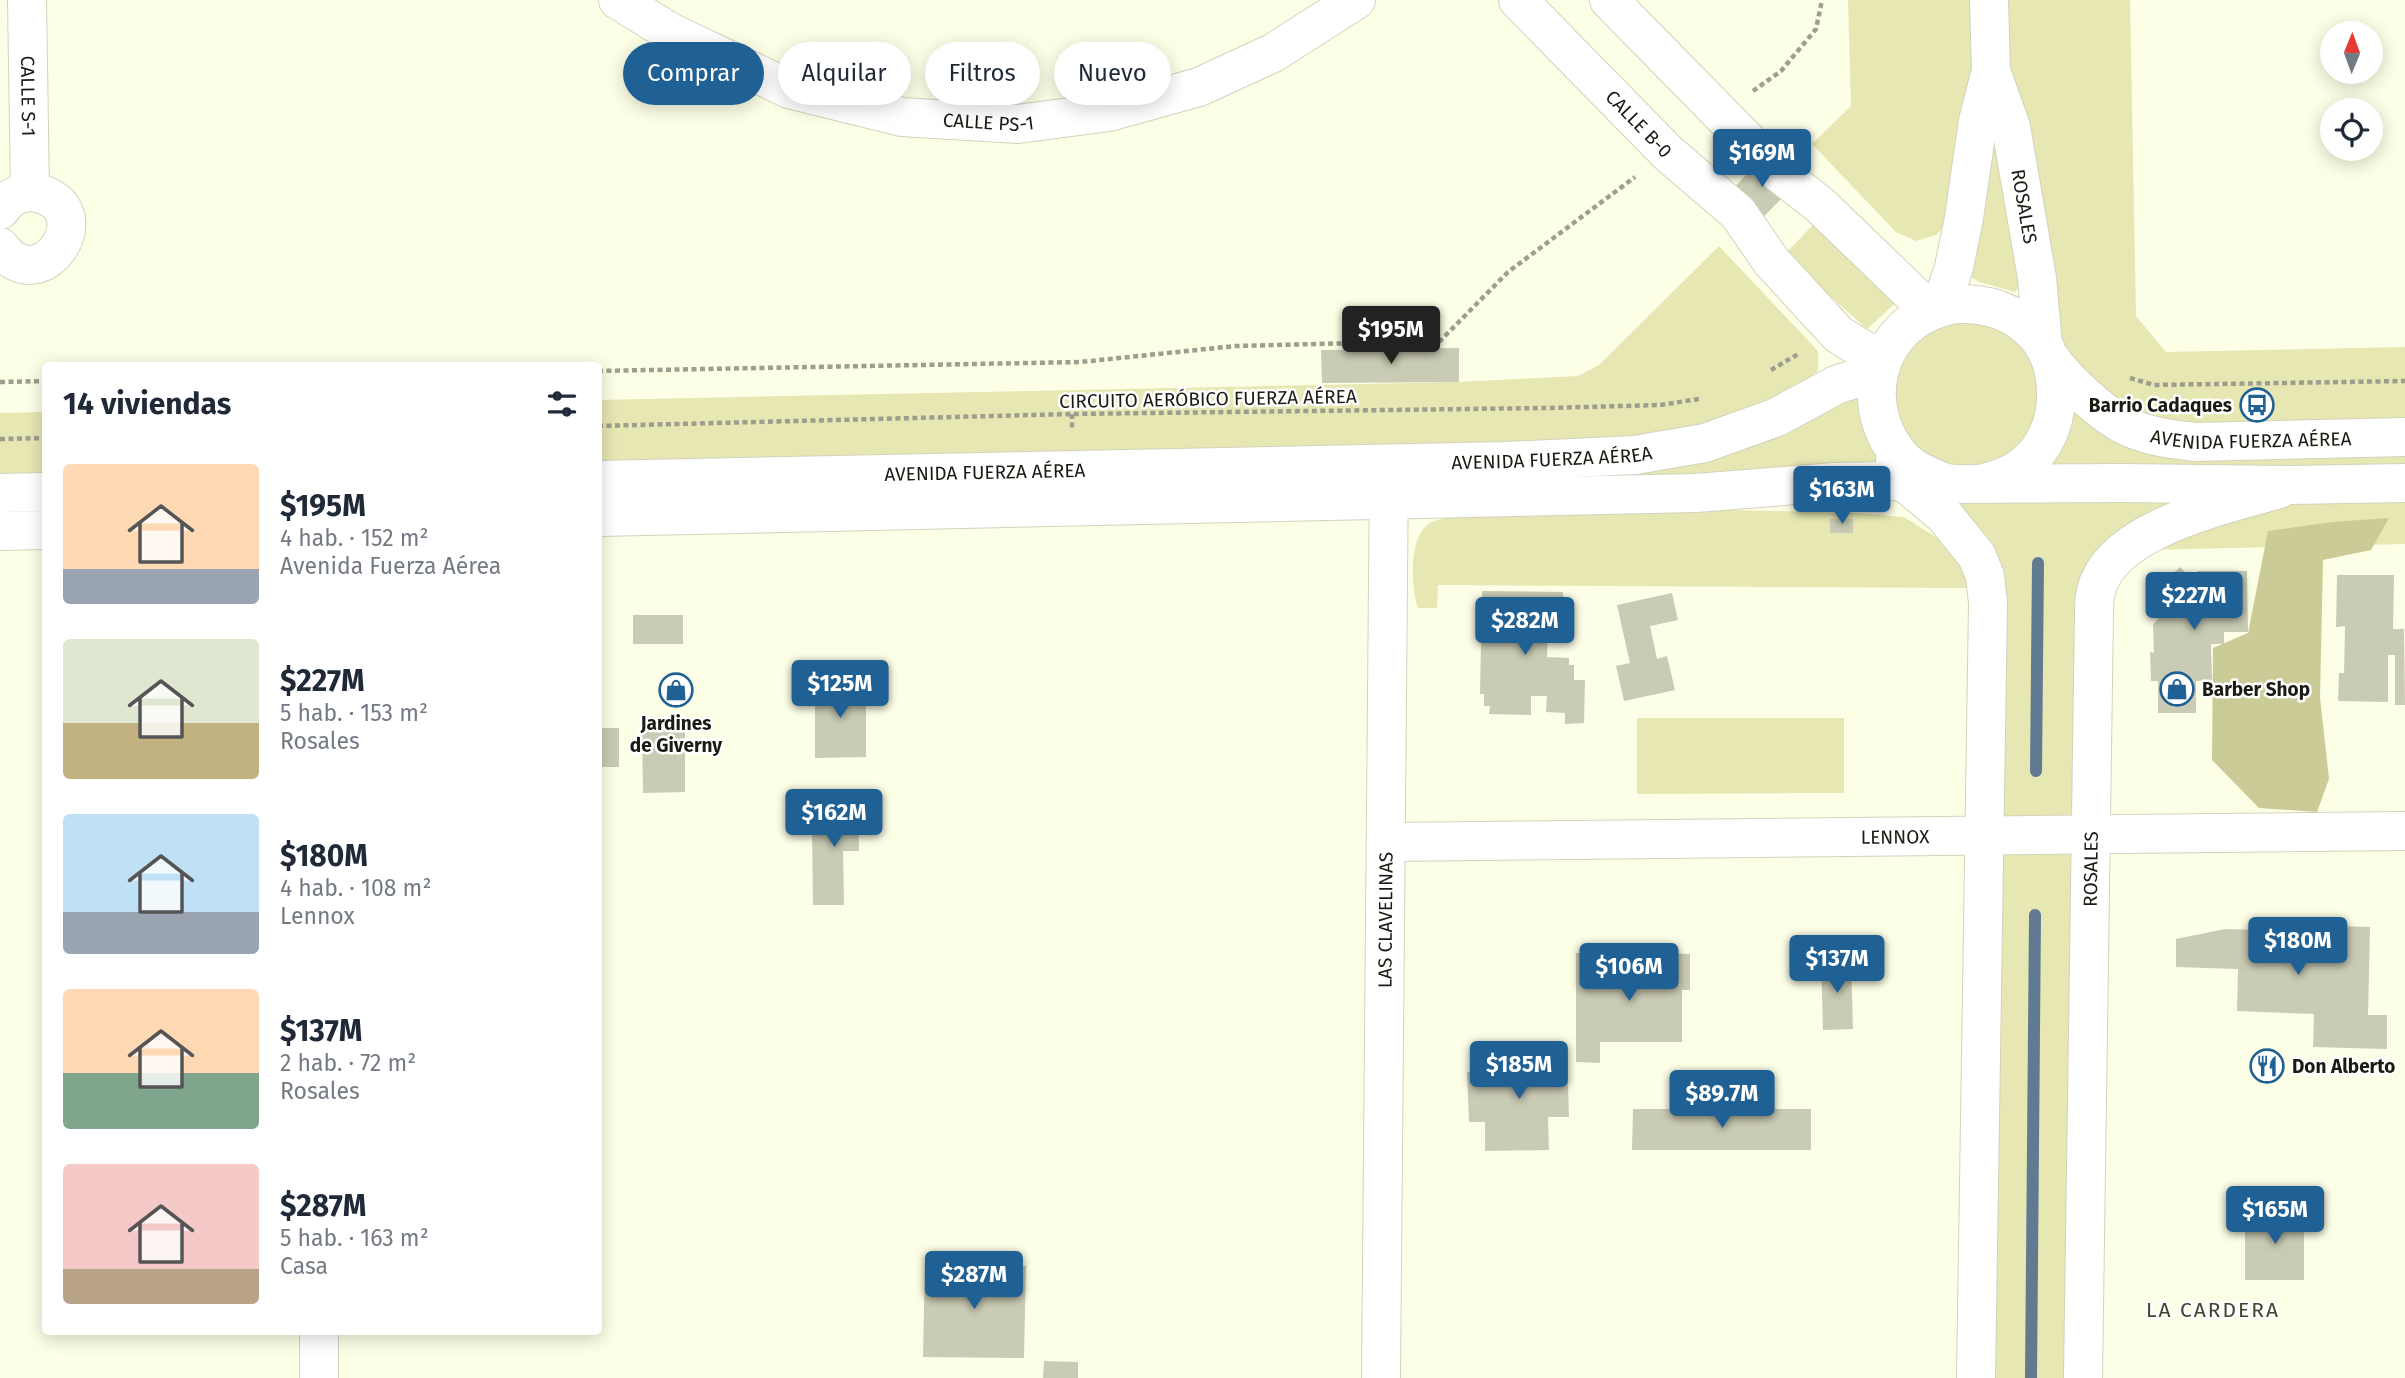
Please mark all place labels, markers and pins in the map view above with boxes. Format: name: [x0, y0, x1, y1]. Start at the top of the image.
pin: $169M: [1713, 130, 1811, 189]
pin: $195M: [1342, 306, 1440, 366]
bus stop icon: Barrio Cadaques: [2238, 386, 2276, 424]
place label: Barrio Cadaques: [2089, 394, 2232, 417]
pin: $163M: [1793, 466, 1891, 526]
pin: $227M: [2145, 572, 2243, 632]
pin: $282M: [1476, 598, 1574, 657]
pin: $125M: [791, 660, 889, 720]
shop icon: Barber Shop: [2158, 670, 2196, 708]
shop icon: Jardines de Giverny: [657, 671, 695, 709]
place label: Barber Shop: [2202, 678, 2310, 701]
place label: Jardines de Giverny: [630, 712, 722, 757]
pin: $162M: [785, 790, 883, 849]
pin: $180M: [2249, 918, 2347, 977]
pin: $137M: [1788, 936, 1886, 995]
pin: $106M: [1580, 944, 1678, 1003]
pin: $185M: [1470, 1042, 1568, 1101]
restaurant icon: Don Alberto: [2248, 1047, 2286, 1085]
place label: Don Alberto: [2292, 1055, 2395, 1078]
pin: $89.7M: [1665, 1070, 1779, 1130]
pin: $165M: [2226, 1186, 2324, 1246]
pin: $287M: [925, 1252, 1023, 1311]

